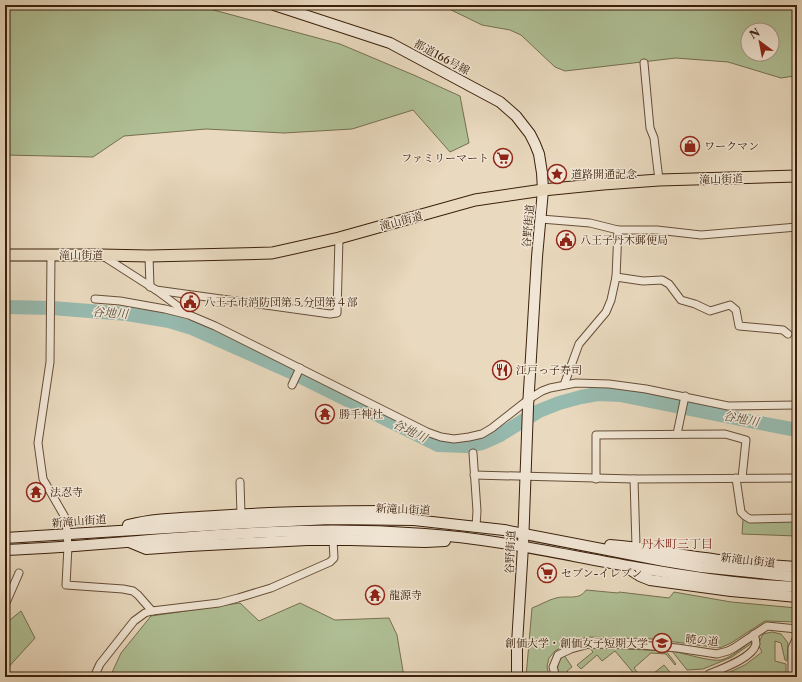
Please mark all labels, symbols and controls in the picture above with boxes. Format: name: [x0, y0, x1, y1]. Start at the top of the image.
north arrow: [740, 22, 780, 62]
text: N: [747, 25, 763, 42]
street label: 都道166号線: [412, 36, 472, 78]
shop icon: ワークマン: [679, 135, 701, 157]
place label: ワークマン: [704, 139, 759, 153]
supermarket icon: ファミリーマート: [492, 147, 514, 169]
place label: ファミリーマート: [401, 151, 489, 165]
place icon: 道路開通記念: [546, 163, 568, 185]
place label: 道路開通記念: [571, 167, 637, 181]
street label: 滝山街道: [699, 171, 743, 187]
street label: 谷野街道: [519, 203, 537, 249]
street label: 滝山街道: [378, 209, 424, 233]
public building icon: 八王子丹木郵便局: [555, 229, 577, 251]
place label: 八王子丹木郵便局: [580, 233, 668, 247]
street label: 滝山街道: [59, 248, 103, 262]
public building icon: 八王子市消防団第５分団第４部: [179, 291, 201, 313]
place label: 八王子市消防団第５分団第４部: [204, 295, 358, 309]
water label: 谷地川: [92, 304, 131, 321]
restaurant icon: 江戸っ子寿司: [491, 359, 513, 381]
place label: 江戸っ子寿司: [516, 363, 582, 377]
temple icon: 勝手神社: [314, 403, 336, 425]
place label: 勝手神社: [339, 407, 383, 421]
water label: 谷地川: [722, 408, 762, 430]
water label: 谷地川: [391, 416, 431, 446]
temple icon: 法忍寺: [25, 481, 47, 503]
place label: 法忍寺: [50, 485, 83, 499]
street label: 新滝山街道: [375, 501, 431, 517]
street label: 新滝山街道: [51, 512, 107, 530]
street label: 谷野街道: [502, 530, 518, 574]
district label: 丹木町三丁目: [641, 536, 713, 551]
street label: 新滝山街道: [720, 550, 776, 570]
supermarket icon: セブン-イレブン: [536, 562, 558, 584]
place label: セブン-イレブン: [561, 566, 642, 580]
temple icon: 龍源寺: [364, 584, 386, 606]
place label: 龍源寺: [389, 588, 422, 602]
school or university icon: 創価大学・創価女子短期大学: [651, 632, 673, 654]
street label: 暁の道: [685, 632, 719, 648]
place label: 創価大学・創価女子短期大学: [505, 636, 648, 650]

